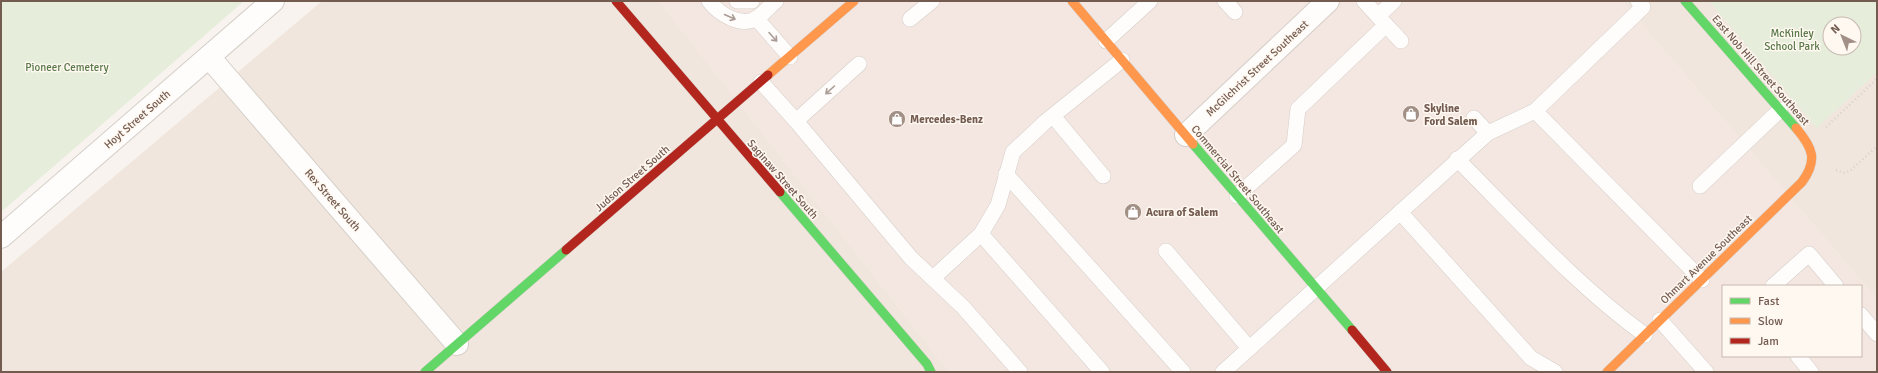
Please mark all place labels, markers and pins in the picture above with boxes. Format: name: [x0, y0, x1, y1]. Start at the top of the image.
place label: Skyline Ford Salem: [1424, 102, 1477, 128]
shop icon: Skyline Ford Salem: [1401, 104, 1421, 124]
shop icon: Mercedes-Benz: [887, 109, 907, 129]
place label: Mercedes-Benz: [910, 113, 983, 126]
shop icon: Acura of Salem: [1123, 202, 1143, 222]
place label: Acura of Salem: [1146, 206, 1218, 219]

